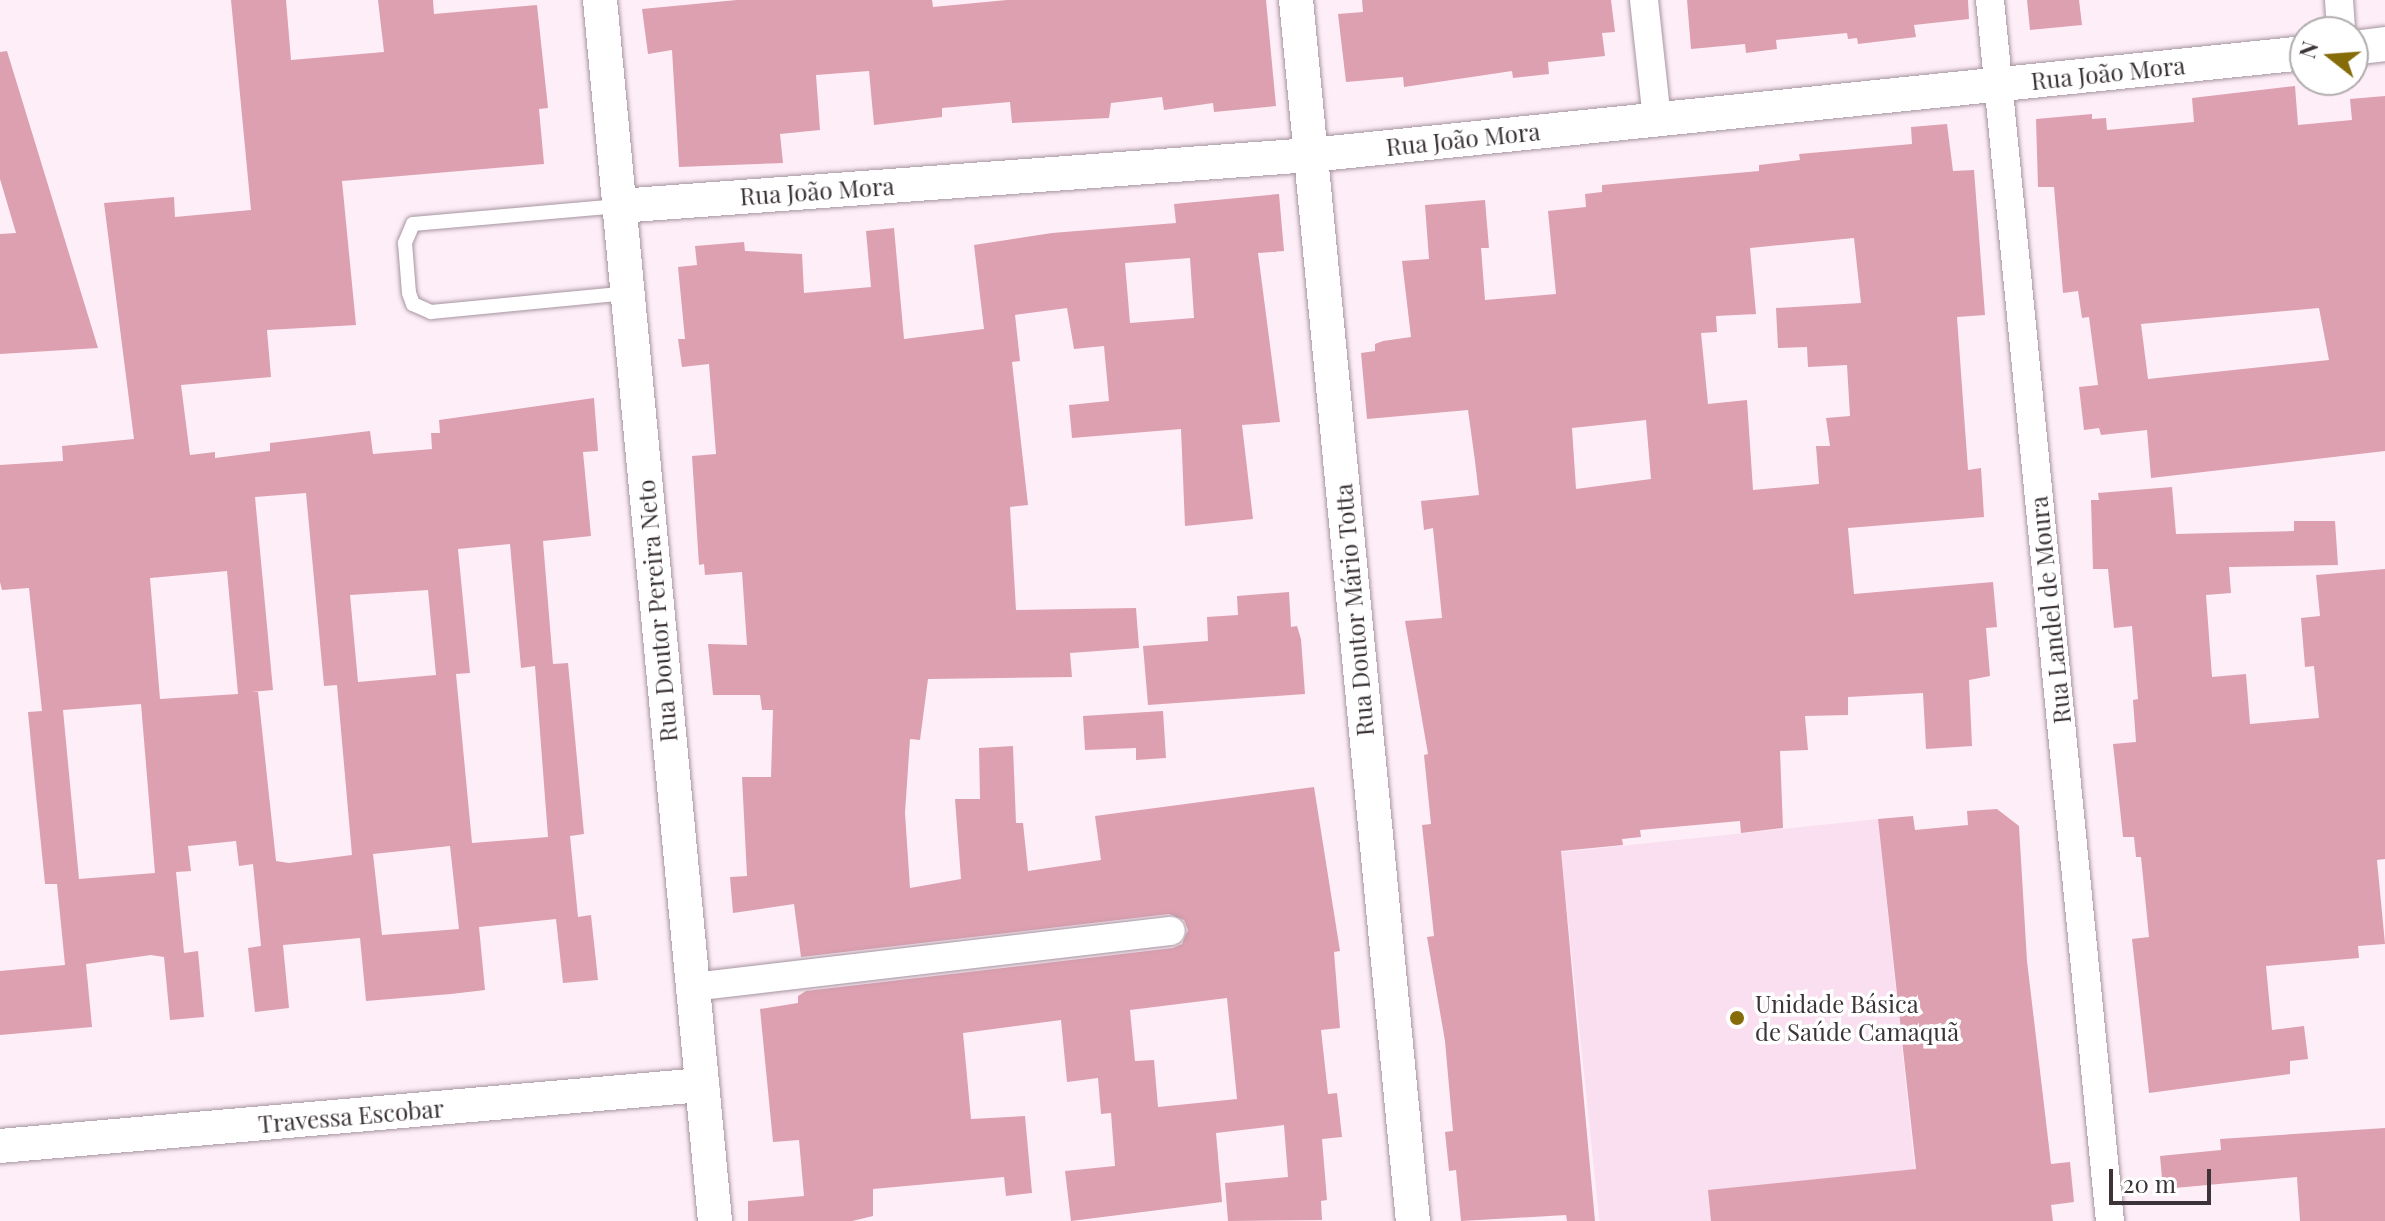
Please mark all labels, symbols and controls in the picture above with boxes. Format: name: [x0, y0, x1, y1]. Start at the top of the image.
north arrow: [2289, 16, 2369, 96]
text: N: [2291, 38, 2325, 62]
street label: Rua João Mora: [2029, 51, 2187, 95]
street label: Rua João Mora: [1384, 117, 1542, 161]
street label: Rua João Mora: [739, 171, 895, 211]
street label: Rua Doutor Pereira Neto: [631, 478, 683, 744]
street label: Rua Doutor Mário Totta: [1329, 482, 1379, 738]
street label: Rua Landel de Moura: [2024, 495, 2076, 725]
place label: Unidade Básica de Saúde Camaquã: [1755, 990, 1959, 1046]
marker: Unidade Básica de Saúde Camaquã: [1726, 1007, 1748, 1029]
street label: Travessa Escobar: [257, 1094, 445, 1138]
scale bar: [2113, 1153, 2215, 1203]
text: 20 m: [2123, 1167, 2176, 1199]

